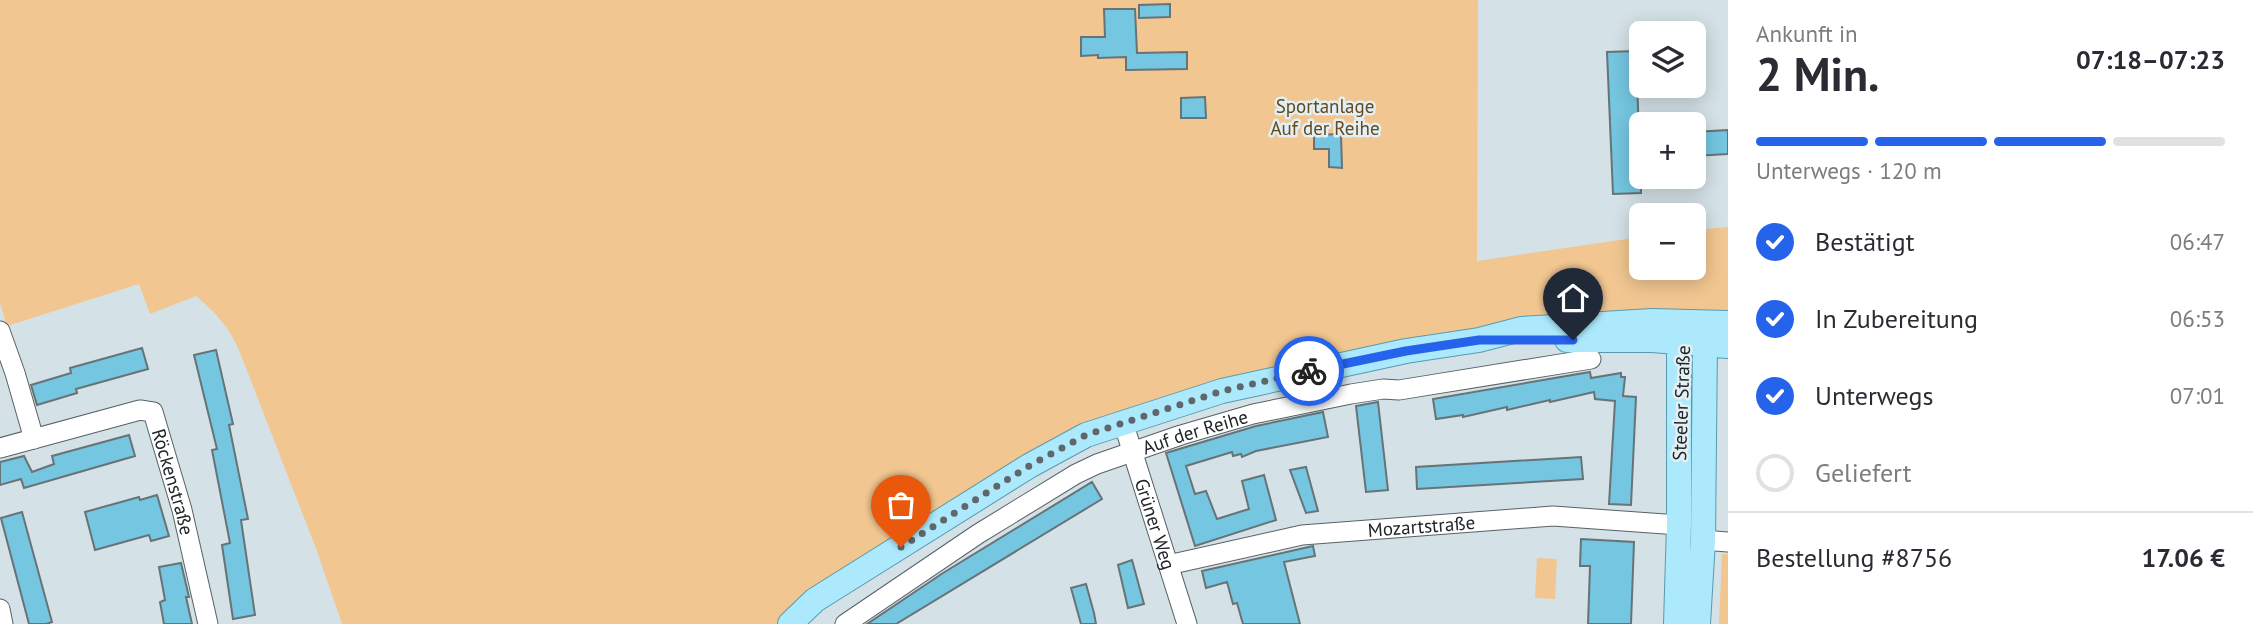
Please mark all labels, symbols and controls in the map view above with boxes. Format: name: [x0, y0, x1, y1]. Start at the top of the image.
text: Ankunft in: [1756, 19, 1858, 48]
map controls: [1629, 21, 1706, 280]
button: layers: [1629, 21, 1706, 98]
text: 07:18–07:23: [2076, 43, 2225, 76]
text: 2 Min.: [1756, 44, 1879, 104]
park label: Sportanlage Auf der Reihe: [1270, 94, 1380, 140]
button: +: [1629, 112, 1706, 189]
text: Unterwegs · 120 m: [1756, 156, 1942, 185]
button: −: [1629, 203, 1706, 280]
icon: check: [1756, 223, 1794, 261]
text: Bestätigt: [1815, 225, 1915, 258]
text: 06:47: [2170, 227, 2225, 256]
pin: [1543, 268, 1603, 340]
icon: home: [1554, 279, 1592, 317]
icon: check: [1756, 300, 1794, 338]
text: In Zubereitung: [1815, 302, 1978, 335]
text: 06:53: [2170, 304, 2225, 333]
courier: [1274, 336, 1344, 406]
street label: Steeler Straße: [1667, 345, 1695, 461]
icon: bike: [1290, 352, 1328, 390]
icon: check: [1756, 377, 1794, 415]
text: Unterwegs: [1815, 379, 1933, 412]
text: 07:01: [2170, 381, 2225, 410]
street label: Auf der Reihe: [1139, 404, 1251, 459]
street label: Röckenstraße: [147, 426, 199, 537]
text: Geliefert: [1815, 456, 1912, 489]
pin: [871, 475, 931, 547]
street label: Grüner Weg: [1130, 475, 1181, 573]
icon: bag: [882, 486, 920, 524]
street label: Mozartstraße: [1367, 510, 1476, 542]
text: Bestellung #8756: [1756, 541, 1952, 574]
text: 17.06 €: [2141, 541, 2225, 574]

